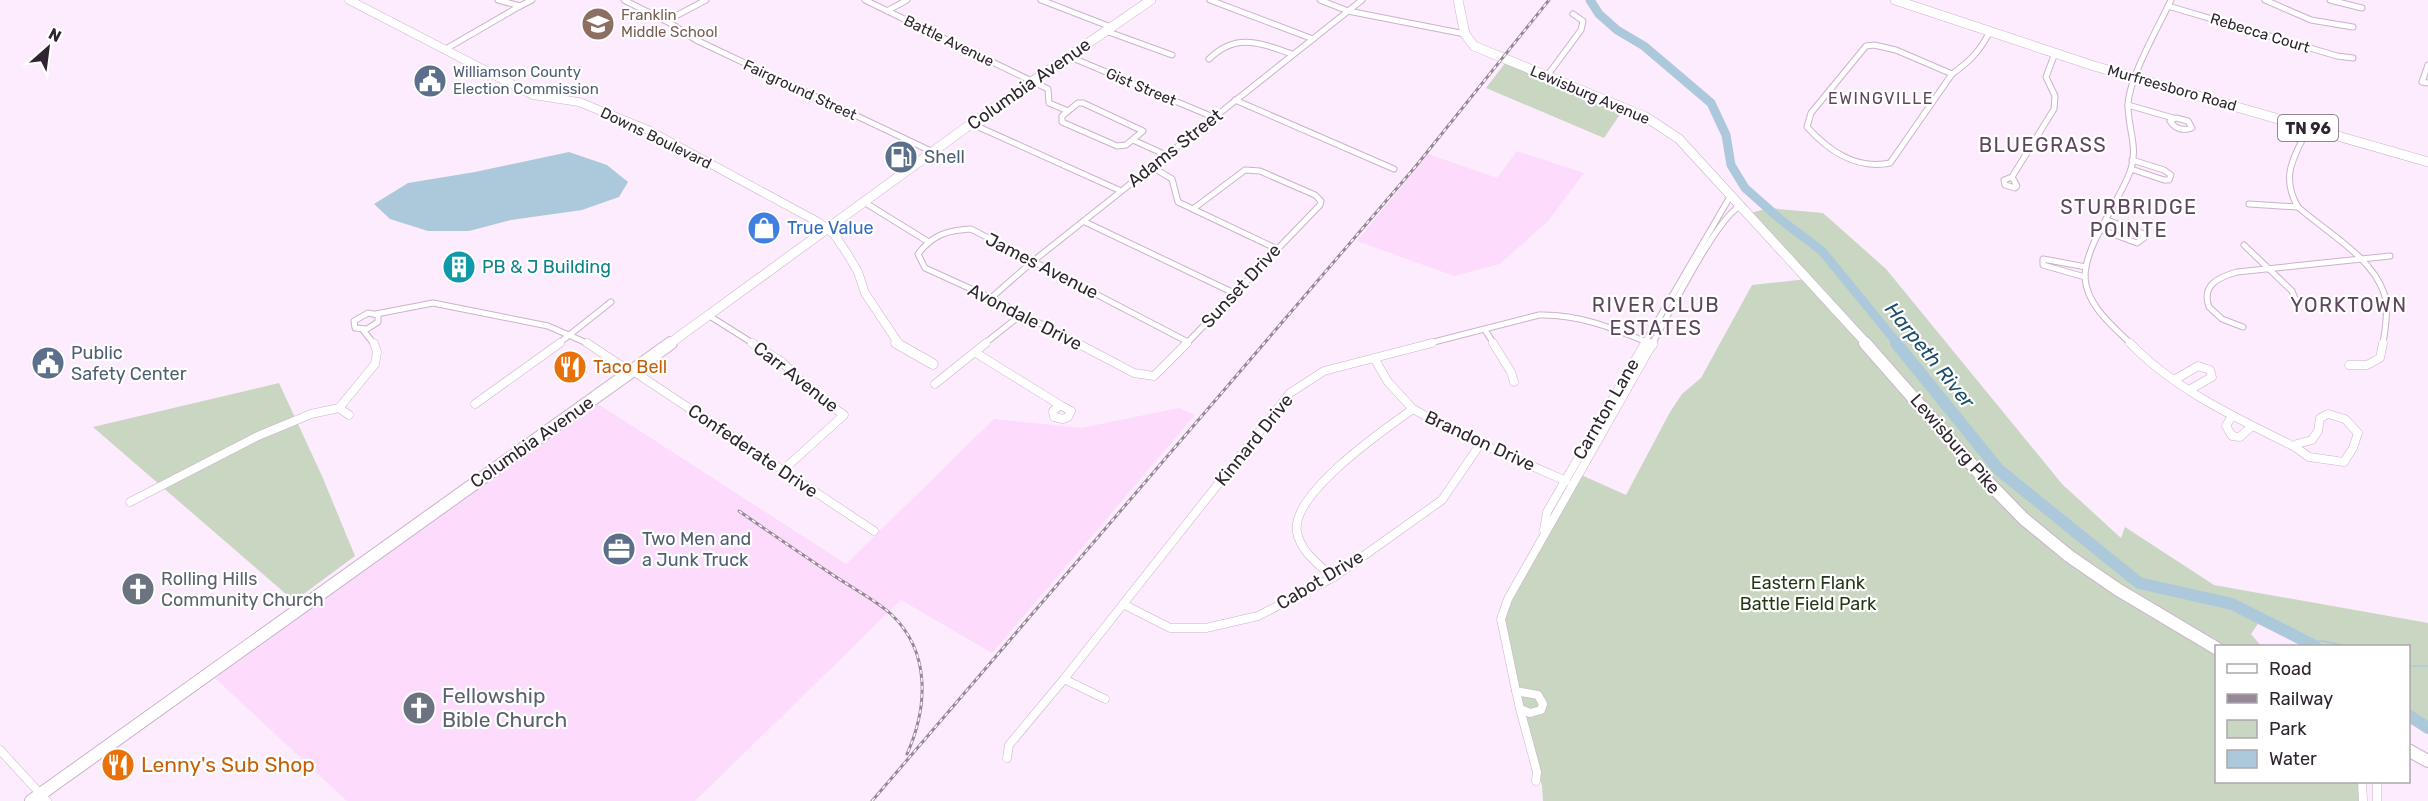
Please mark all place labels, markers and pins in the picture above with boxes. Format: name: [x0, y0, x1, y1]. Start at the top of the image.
school or university icon: Franklin Middle School: [580, 6, 616, 42]
place label: Franklin Middle School: [621, 6, 718, 41]
public building icon: Williamson County Election Commission: [412, 63, 448, 99]
place label: Williamson County Election Commission: [453, 63, 599, 98]
fuel station icon: Shell: [883, 139, 919, 175]
place label: Shell: [924, 146, 965, 168]
shop icon: True Value: [746, 210, 782, 246]
place label: True Value: [787, 217, 874, 239]
building icon: PB & J Building: [441, 249, 477, 285]
place label: PB & J Building: [482, 256, 611, 278]
place label: Public Safety Center: [71, 342, 187, 385]
public building icon: Public Safety Center: [30, 345, 66, 381]
restaurant icon: Taco Bell: [552, 349, 588, 385]
place label: Taco Bell: [593, 356, 667, 378]
place label: Two Men and a Junk Truck: [642, 528, 751, 571]
office icon: Two Men and a Junk Truck: [601, 531, 637, 567]
place label: Rolling Hills Community Church: [161, 568, 324, 611]
church icon: Rolling Hills Community Church: [120, 571, 156, 607]
place label: Fellowship Bible Church: [442, 683, 567, 732]
church icon: Fellowship Bible Church: [401, 690, 437, 726]
restaurant icon: Lenny's Sub Shop: [100, 747, 136, 783]
place label: Lenny's Sub Shop: [141, 752, 315, 777]

